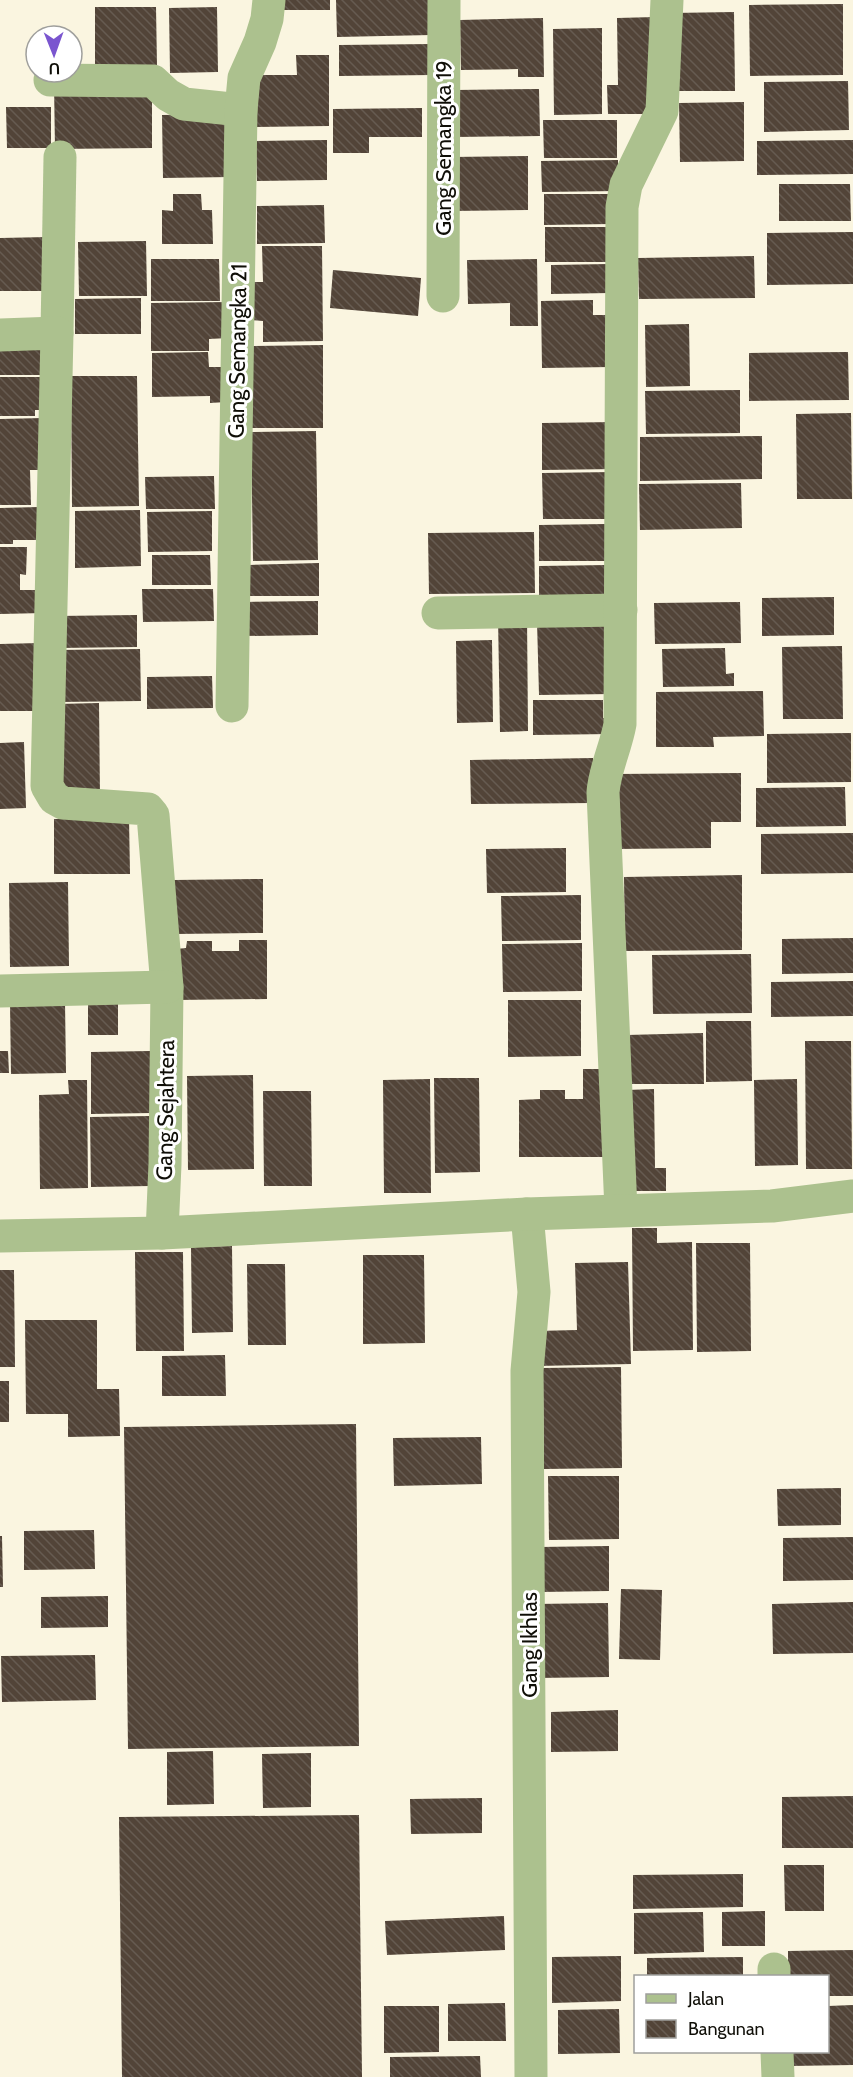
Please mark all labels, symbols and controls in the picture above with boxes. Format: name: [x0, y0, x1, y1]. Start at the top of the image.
north arrow: [24, 24, 84, 84]
text: U: [48, 59, 60, 78]
street label: Gang Semangka 19: [430, 60, 457, 236]
street label: Gang Semangka 21: [222, 263, 253, 439]
street label: Gang Sejahtera: [151, 1039, 180, 1181]
street label: Gang Ikhlas: [516, 1592, 543, 1698]
legend: [634, 1975, 829, 2053]
text: Jalan: [687, 1988, 724, 2010]
text: Bangunan: [688, 2018, 765, 2040]

